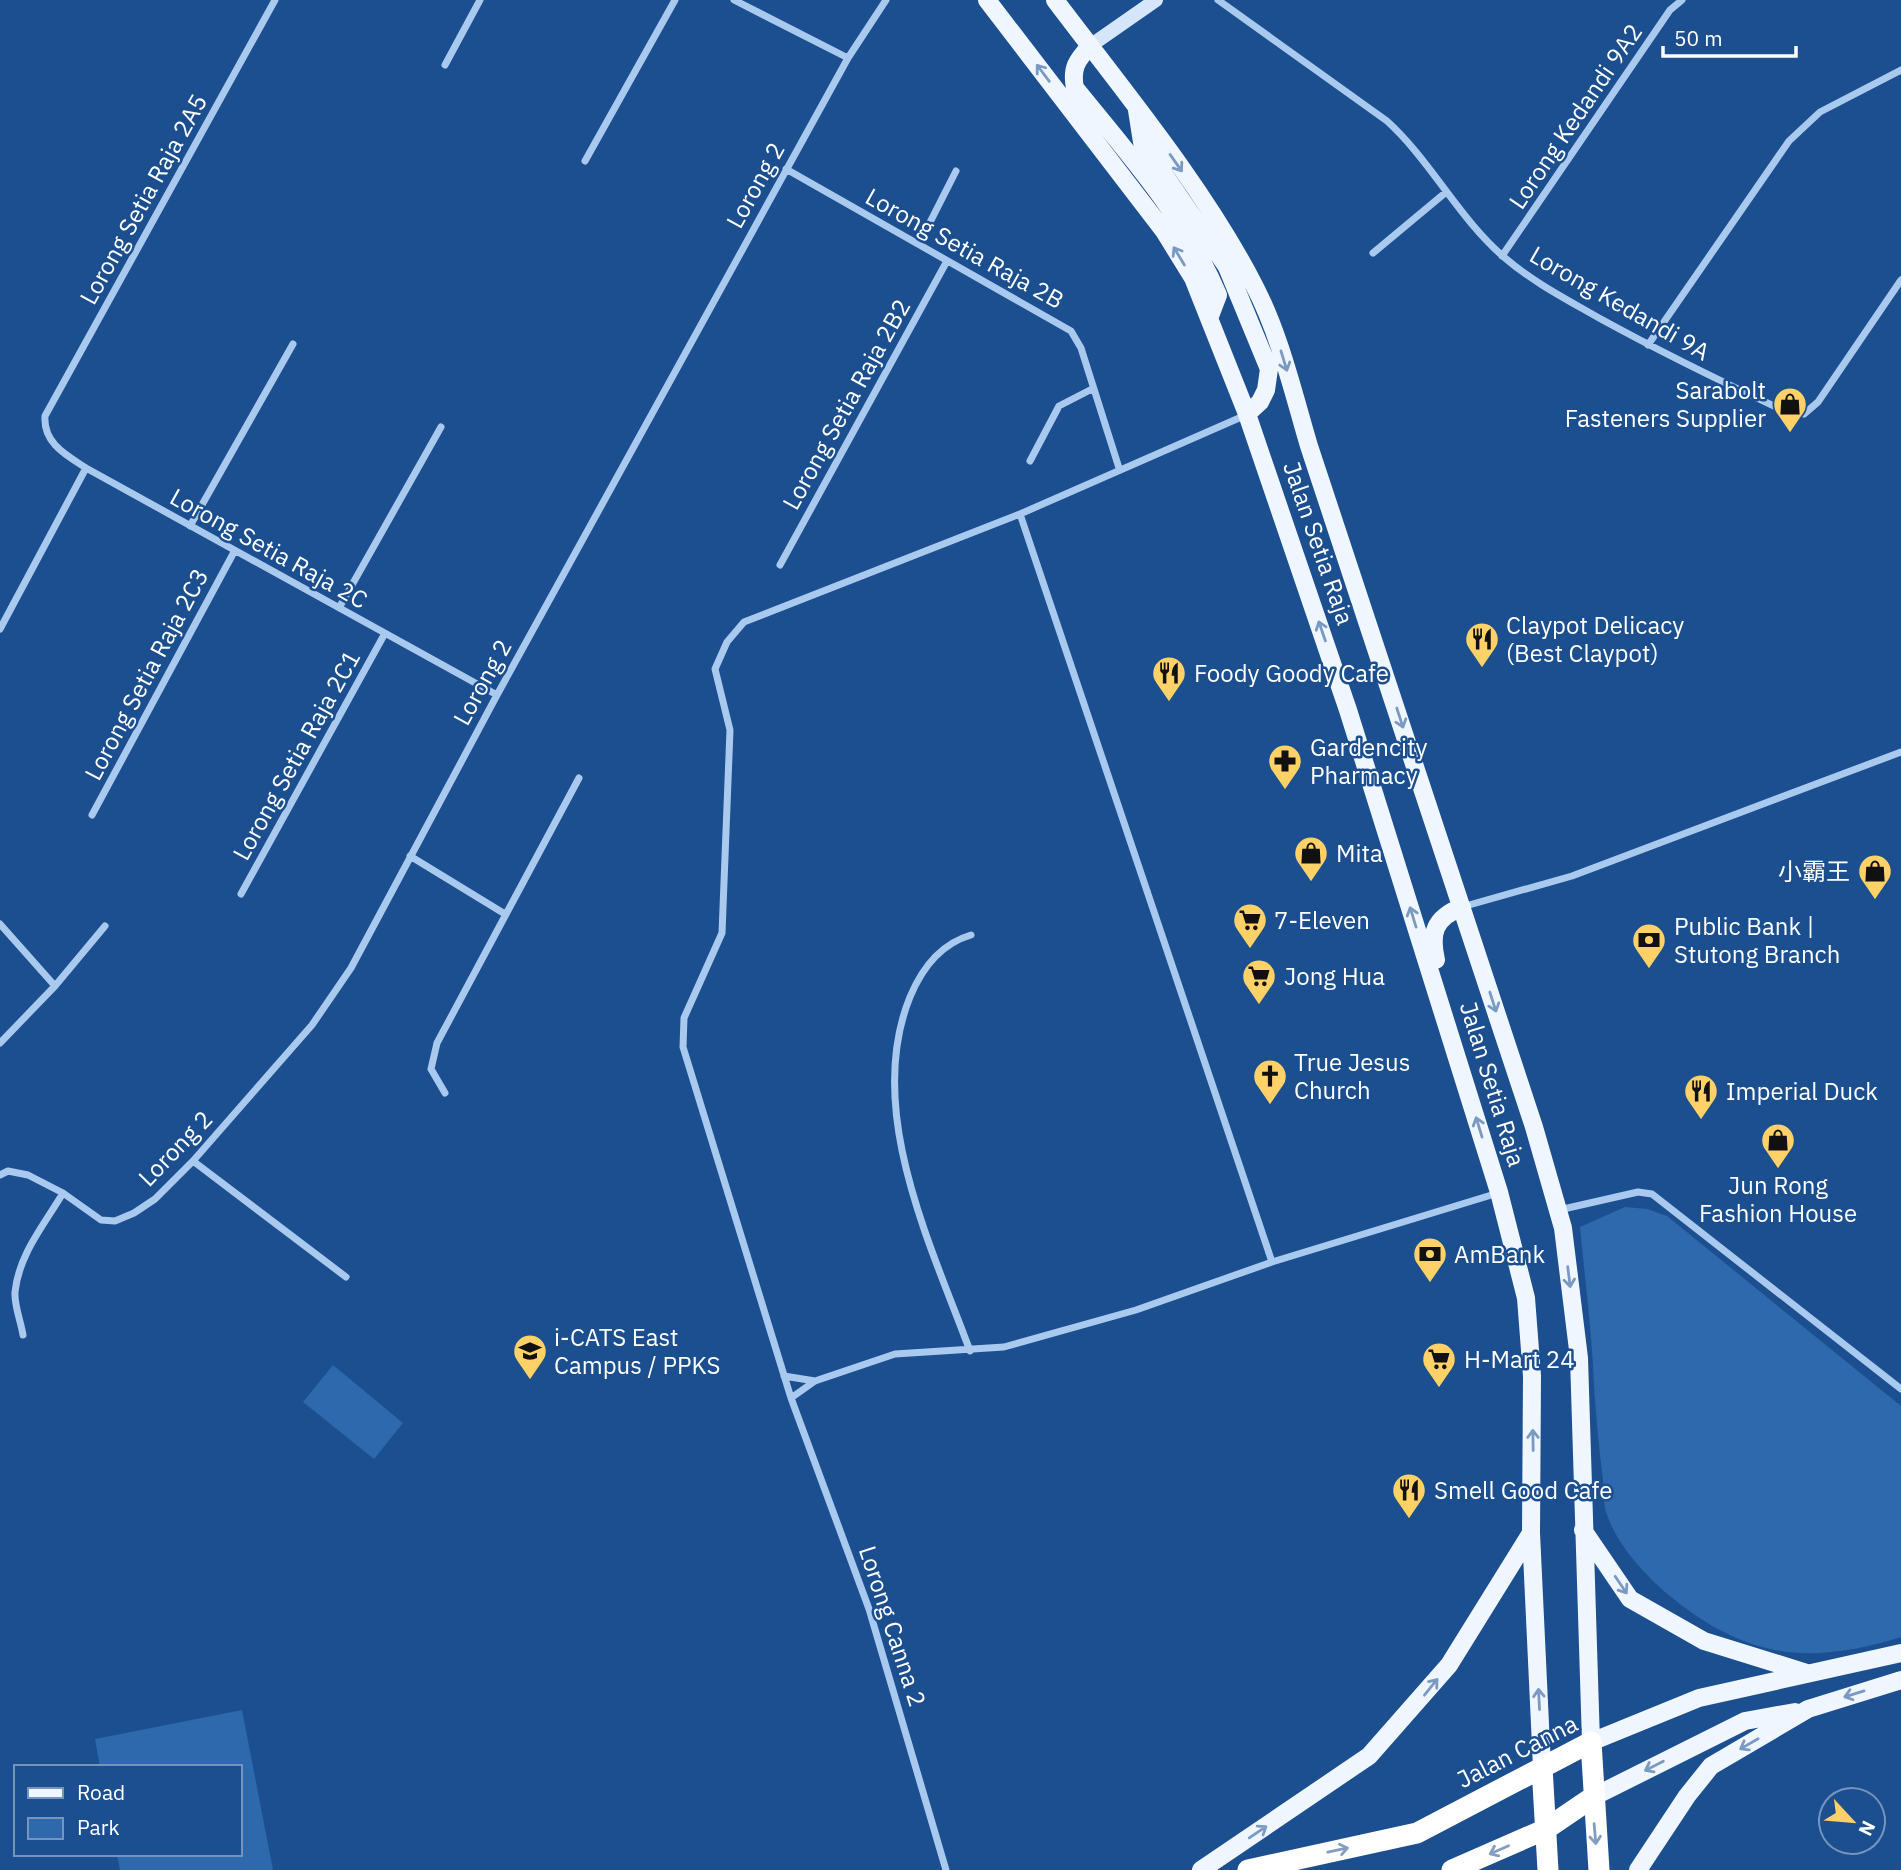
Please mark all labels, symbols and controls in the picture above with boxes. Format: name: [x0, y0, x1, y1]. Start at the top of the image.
scale bar: [1663, 14, 1796, 58]
street label: Lorong Kedandi 9A2: [1501, 17, 1649, 215]
text: 50 m: [1674, 24, 1723, 52]
one-way arrow: [1036, 65, 1051, 83]
street label: Lorong Setia Raja 2A5: [72, 88, 214, 310]
street label: Lorong 2: [718, 136, 792, 234]
one-way arrow: [1169, 152, 1183, 172]
street label: Lorong Setia Raja 2B: [860, 180, 1070, 316]
street label: Lorong Kedandi 9A: [1524, 238, 1716, 368]
one-way arrow: [1172, 246, 1186, 266]
street label: Lorong Setia Raja 2B2: [775, 293, 917, 515]
one-way arrow: [1278, 350, 1291, 372]
place label: Sarabolt Fasteners Supplier: [1565, 374, 1766, 434]
shop icon: Sarabolt Fasteners Supplier: [1771, 385, 1809, 434]
street label: Jalan Setia Raja: [1276, 457, 1362, 629]
street label: Lorong Setia Raja 2C: [165, 480, 374, 616]
street label: Lorong Setia Raja 2C3: [77, 563, 215, 785]
place label: Claypot Delicacy (Best Claypot): [1506, 609, 1684, 669]
one-way arrow: [1315, 620, 1327, 642]
restaurant icon: Claypot Delicacy (Best Claypot): [1463, 620, 1501, 669]
street label: Lorong 2: [445, 633, 519, 731]
street label: Lorong Setia Raja 2C1: [225, 644, 367, 866]
restaurant icon: Foody Goody Cafe: [1150, 654, 1188, 703]
place label: Foody Goody Cafe: [1194, 657, 1389, 689]
one-way arrow: [1394, 706, 1407, 728]
place label: Gardencity Pharmacy: [1310, 731, 1427, 791]
pharmacy icon: Gardencity Pharmacy: [1266, 742, 1304, 791]
shop icon: Mita: [1292, 834, 1330, 883]
place label: Mita: [1336, 837, 1383, 869]
shop icon: 小霸王: [1856, 852, 1894, 901]
place label: 小霸王: [1778, 855, 1850, 887]
supermarket icon: 7-Eleven: [1231, 901, 1269, 950]
place label: 7-Eleven: [1274, 904, 1370, 936]
one-way arrow: [1406, 907, 1418, 929]
place label: Public Bank | Stutong Branch: [1674, 910, 1840, 970]
bank icon: Public Bank | Stutong Branch: [1630, 921, 1668, 970]
supermarket icon: Jong Hua: [1240, 957, 1278, 1006]
place label: Jong Hua: [1284, 960, 1385, 992]
one-way arrow: [1488, 990, 1500, 1012]
street label: Jalan Setia Raja: [1453, 998, 1533, 1170]
place label: True Jesus Church: [1294, 1046, 1410, 1106]
church icon: True Jesus Church: [1251, 1057, 1289, 1106]
restaurant icon: Imperial Duck: [1682, 1072, 1720, 1121]
place label: Imperial Duck: [1726, 1075, 1878, 1107]
street label: Lorong 2: [131, 1103, 219, 1193]
one-way arrow: [1471, 1117, 1484, 1139]
shop icon: Jun Rong Fashion House: [1759, 1121, 1797, 1170]
place label: Jun Rong Fashion House: [1699, 1169, 1857, 1229]
bank icon: AmBank: [1411, 1235, 1449, 1284]
place label: AmBank: [1454, 1238, 1545, 1270]
one-way arrow: [1563, 1265, 1576, 1288]
place label: i-CATS East Campus / PPKS: [554, 1321, 721, 1381]
school or university icon: i-CATS East Campus / PPKS: [511, 1332, 549, 1381]
supermarket icon: H-Mart 24: [1420, 1340, 1458, 1389]
place label: H-Mart 24: [1464, 1343, 1575, 1375]
one-way arrow: [1527, 1429, 1540, 1452]
restaurant icon: Smell Good Cafe: [1390, 1471, 1428, 1520]
place label: Smell Good Cafe: [1434, 1474, 1612, 1506]
street label: Lorong Canna 2: [852, 1542, 934, 1710]
one-way arrow: [1614, 1575, 1628, 1594]
one-way arrow: [1424, 1679, 1439, 1697]
one-way arrow: [1532, 1688, 1545, 1711]
one-way arrow: [1844, 1688, 1866, 1701]
street label: Jalan Canna: [1451, 1707, 1583, 1795]
one-way arrow: [1740, 1737, 1760, 1751]
one-way arrow: [1644, 1760, 1665, 1774]
legend: [14, 1765, 242, 1856]
text: Road: [77, 1778, 125, 1806]
north arrow: [1817, 1786, 1887, 1856]
text: Park: [77, 1813, 120, 1841]
text: N: [1853, 1817, 1881, 1840]
one-way arrow: [1589, 1822, 1602, 1845]
one-way arrow: [1248, 1824, 1267, 1839]
one-way arrow: [1326, 1843, 1349, 1857]
one-way arrow: [1489, 1844, 1510, 1857]

